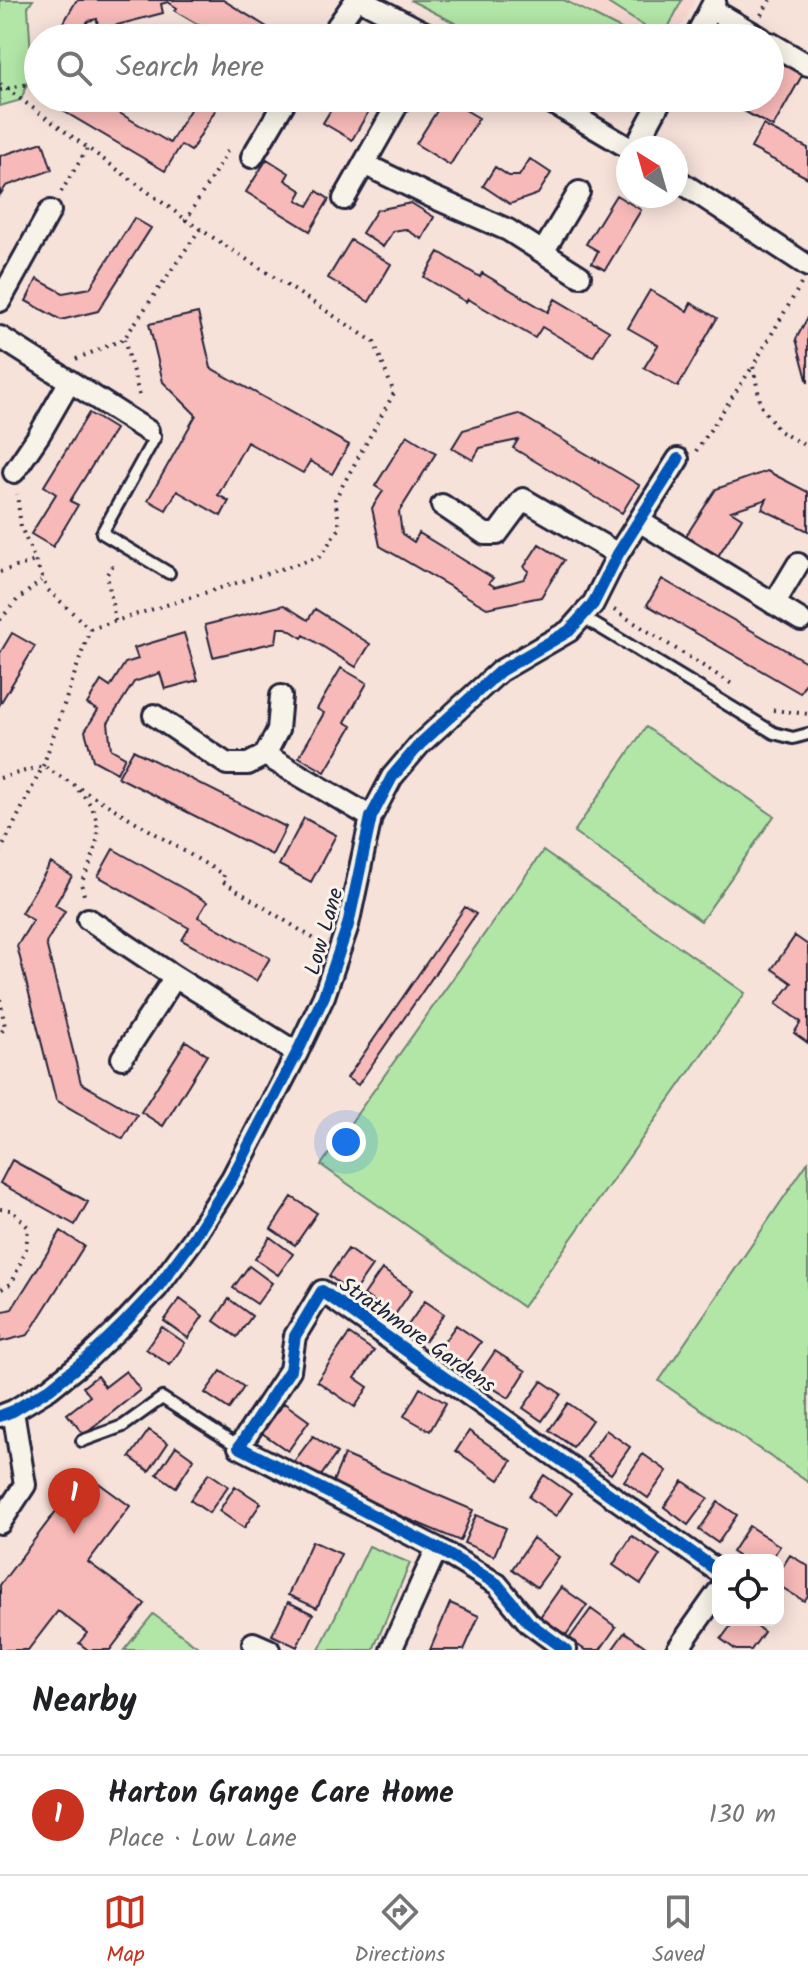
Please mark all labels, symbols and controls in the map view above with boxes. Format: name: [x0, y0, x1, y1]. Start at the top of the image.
search box: [24, 24, 784, 112]
text: Search here: [116, 44, 264, 92]
icon: search: [52, 46, 96, 90]
north arrow: [616, 136, 688, 208]
street label: Low Lane: [296, 884, 355, 980]
your location: [326, 1122, 366, 1162]
street label: Strathmore Gardens: [331, 1269, 503, 1404]
pin: 1: [48, 1468, 100, 1534]
map controls: [712, 1554, 784, 1626]
button: locate: [712, 1554, 784, 1626]
text: Nearby: [32, 1675, 137, 1729]
text: Harton Grange Care Home: [108, 1770, 454, 1818]
text: 1: [54, 1794, 62, 1836]
text: 130 m: [709, 1794, 776, 1836]
text: Place · Low Lane: [108, 1818, 297, 1860]
tab: Map: [103, 1890, 147, 1973]
tab: Directions: [354, 1890, 446, 1973]
tab: Saved: [652, 1890, 705, 1973]

